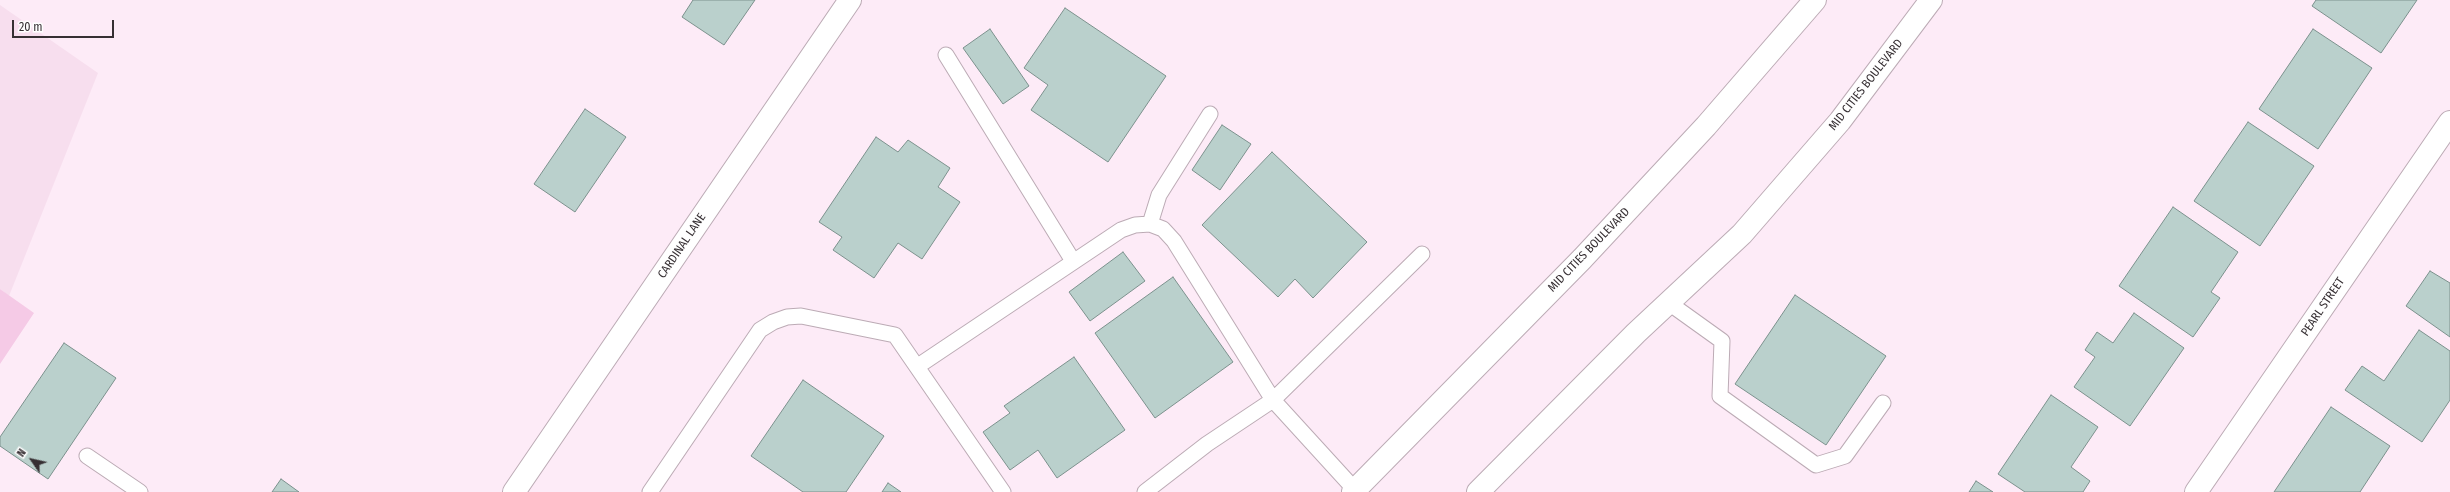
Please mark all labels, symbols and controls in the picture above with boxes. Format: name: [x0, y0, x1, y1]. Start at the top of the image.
scale bar: [14, 12, 116, 38]
text: 20 m: [19, 20, 43, 34]
street label: MID CITIES BOULEVARD: [1826, 37, 1906, 133]
street label: MID CITIES BOULEVARD: [1545, 205, 1633, 295]
street label: CARDINAL LANE: [655, 211, 709, 281]
street label: PEARL STREET: [2298, 275, 2348, 339]
north arrow: [12, 440, 52, 480]
text: N: [14, 447, 29, 459]

